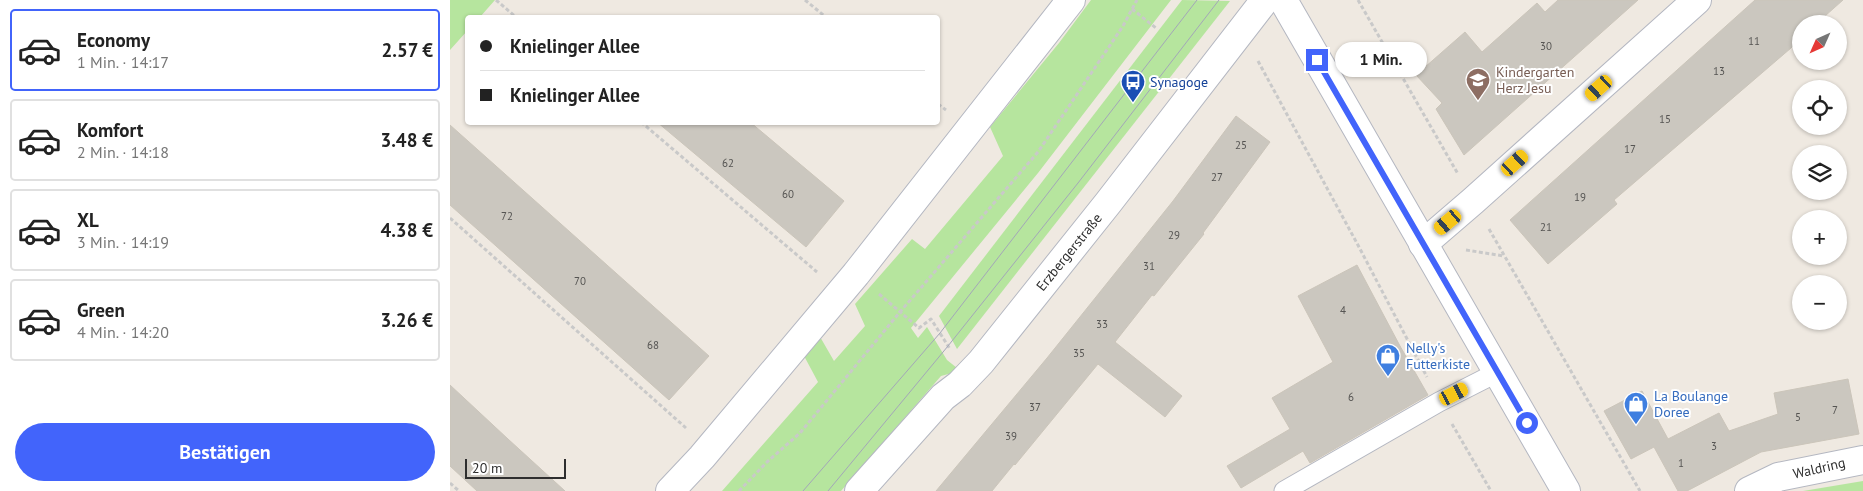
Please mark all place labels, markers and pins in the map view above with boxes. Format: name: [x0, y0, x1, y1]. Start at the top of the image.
place label: Kindergarten Herz Jesu: [1496, 63, 1574, 97]
school or university icon: Kindergarten Herz Jesu: [1465, 67, 1491, 101]
bus stop icon: Synagoge: [1120, 69, 1146, 103]
place label: Synagoge: [1150, 73, 1208, 91]
place label: Nelly's Futterkiste: [1406, 339, 1470, 373]
shop icon: Nelly's Futterkiste: [1375, 343, 1401, 377]
place label: La Boulange Doree: [1654, 387, 1728, 421]
shop icon: La Boulange Doree: [1623, 391, 1649, 425]

